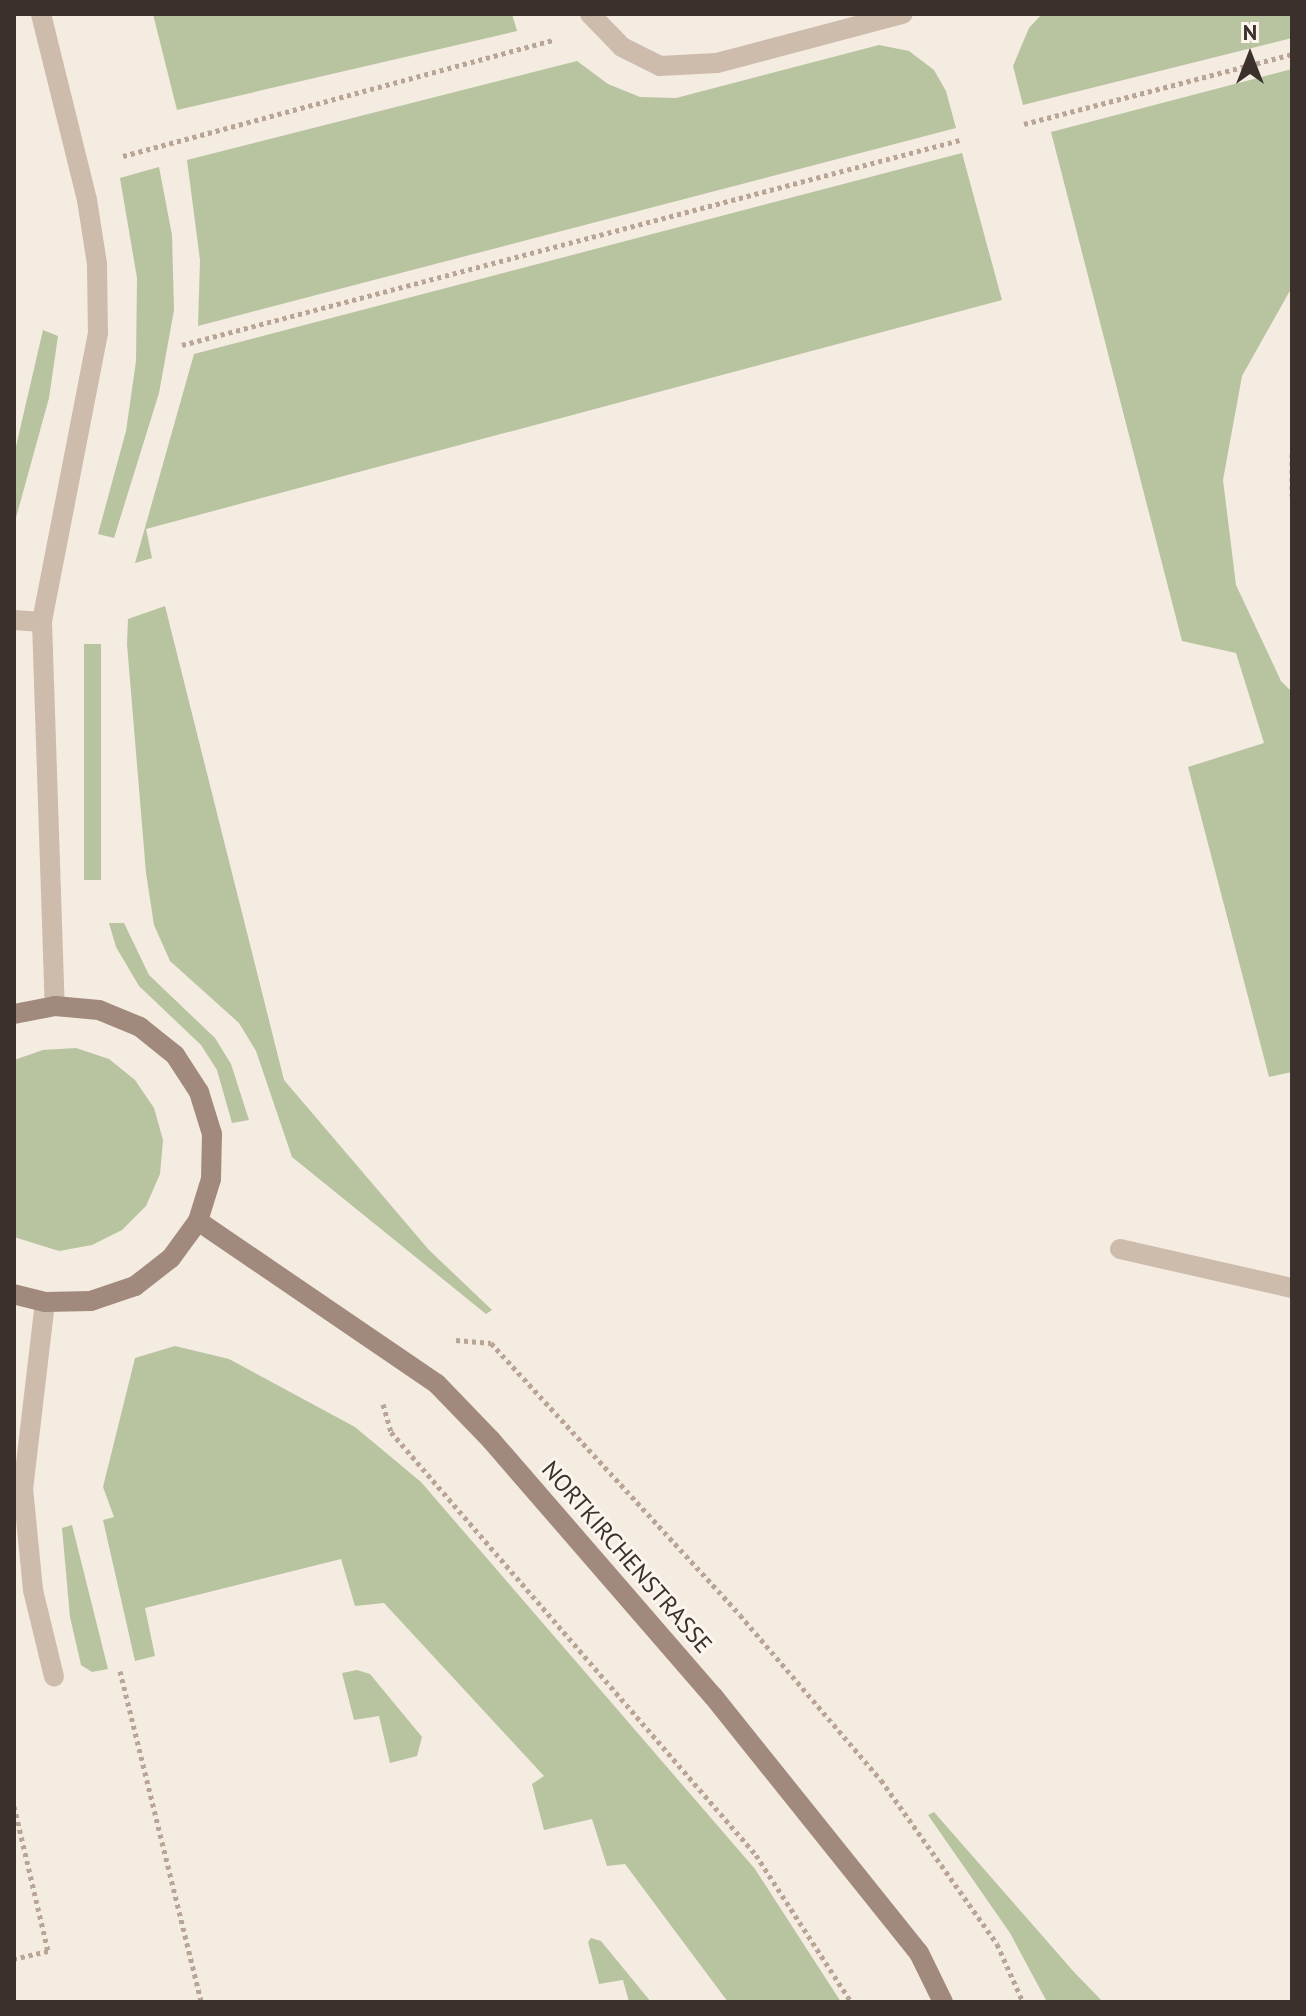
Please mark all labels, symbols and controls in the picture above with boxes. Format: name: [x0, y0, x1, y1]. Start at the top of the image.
north arrow: [1210, 16, 1290, 96]
text: N: [1243, 18, 1257, 46]
street label: NORTKIRCHENSTRASSE: [536, 1455, 718, 1659]

